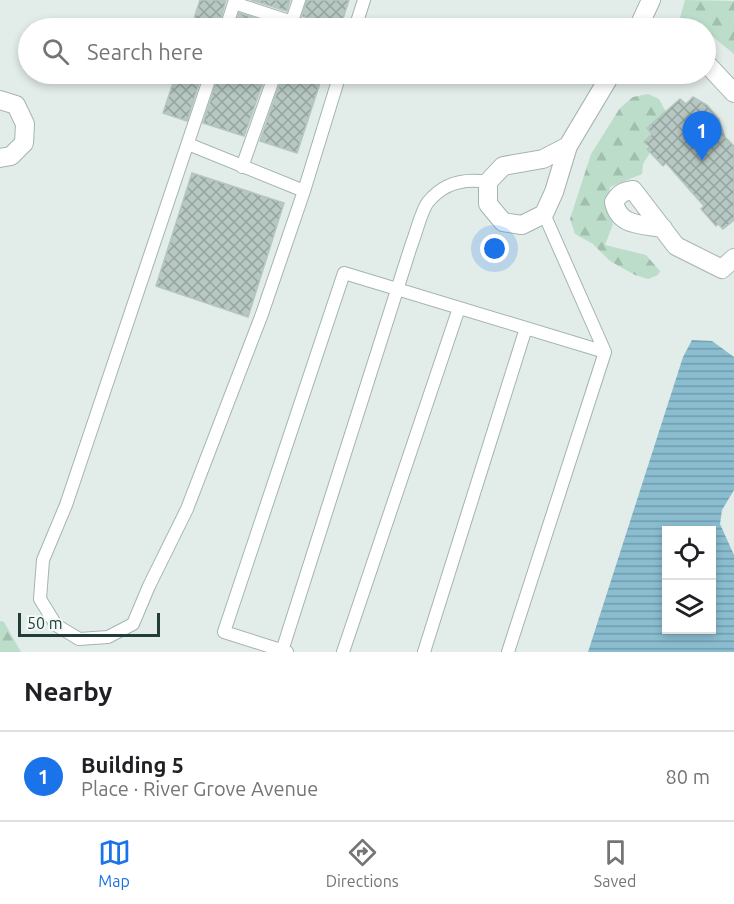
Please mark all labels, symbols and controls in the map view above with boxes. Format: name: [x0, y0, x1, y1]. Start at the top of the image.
search box: [18, 18, 716, 84]
icon: search: [39, 35, 72, 68]
text: Search here: [87, 39, 203, 64]
pin: 1: [682, 112, 722, 161]
your location: [480, 234, 509, 263]
map controls: [662, 526, 716, 634]
button: locate: [662, 526, 716, 580]
button: layers: [662, 580, 716, 634]
scale bar: [18, 610, 160, 638]
text: 50 m: [27, 614, 63, 632]
text: Nearby: [24, 677, 112, 706]
text: Building 5: [81, 752, 184, 777]
text: 1: [38, 765, 49, 788]
text: 80 m: [666, 765, 710, 788]
text: Place · River Grove Avenue: [81, 777, 318, 800]
tab: Map: [98, 836, 131, 890]
tab: Directions: [326, 836, 399, 890]
tab: Saved: [594, 836, 636, 890]

